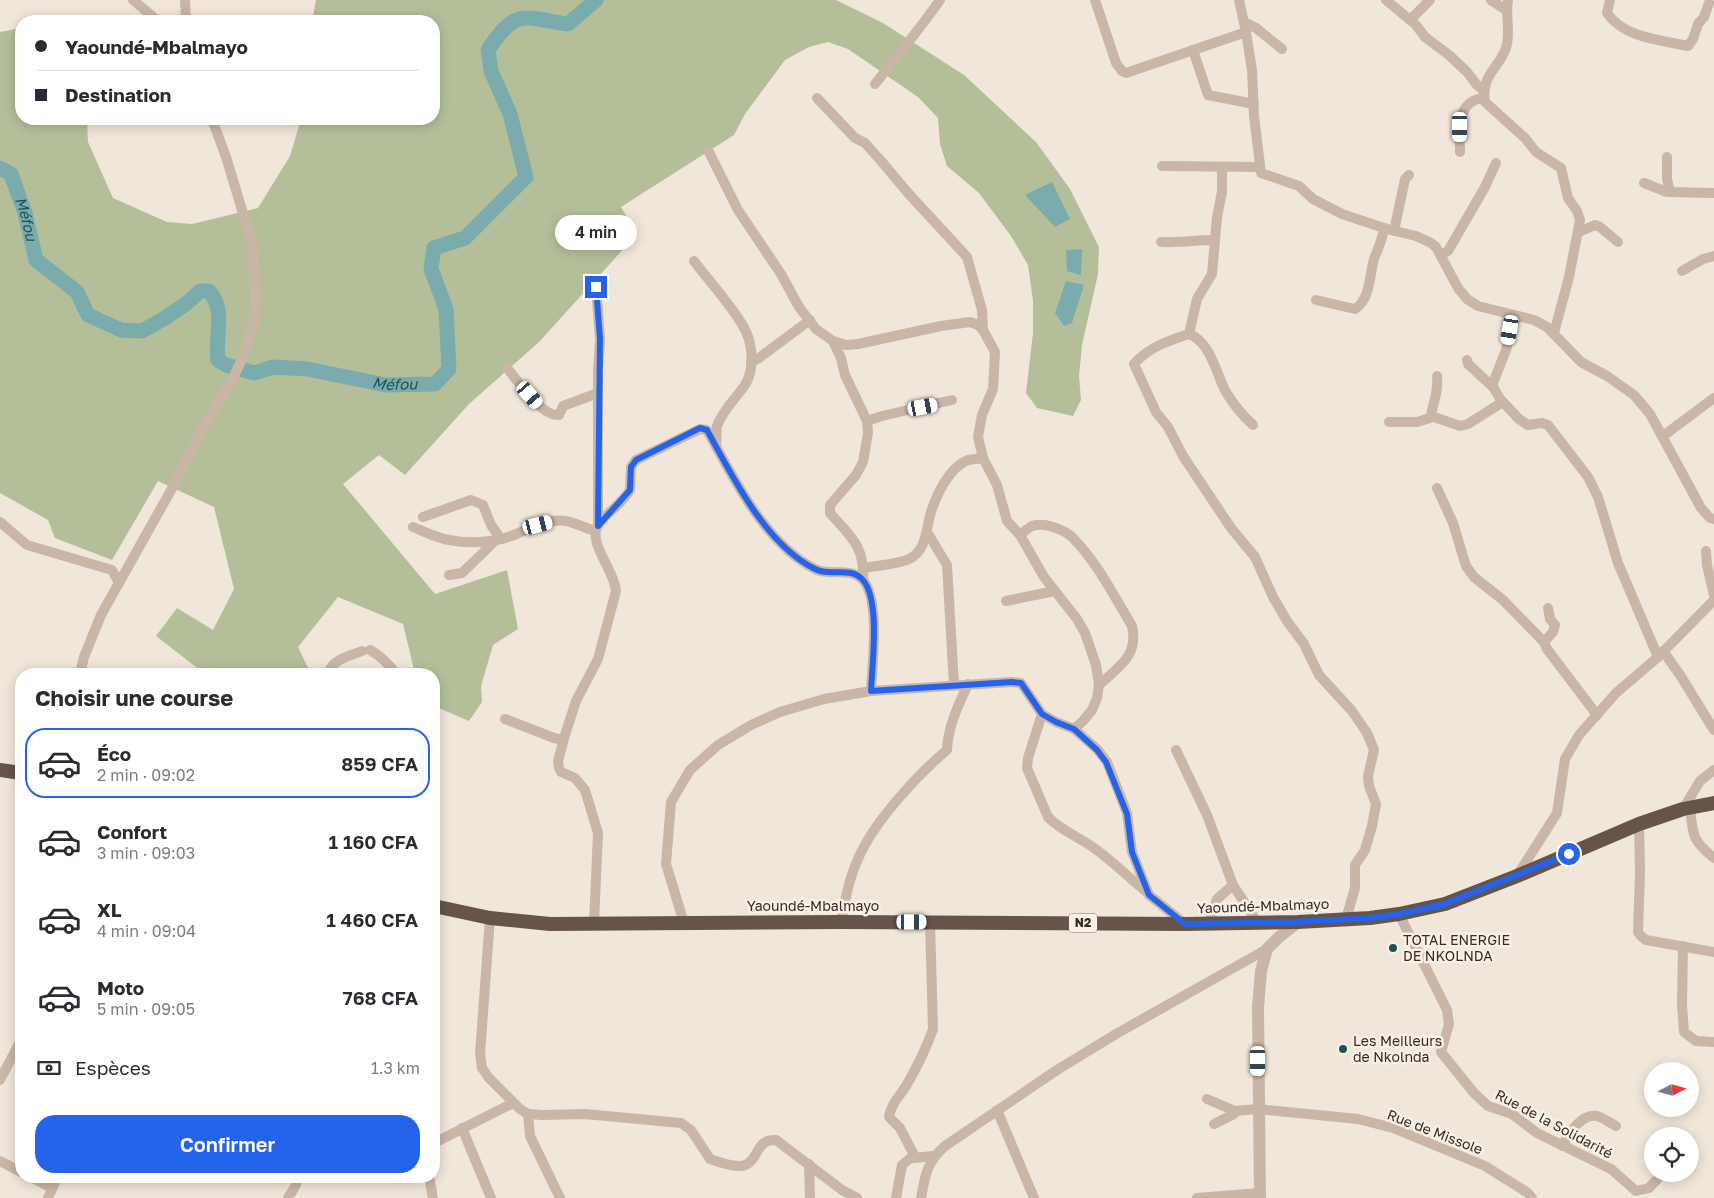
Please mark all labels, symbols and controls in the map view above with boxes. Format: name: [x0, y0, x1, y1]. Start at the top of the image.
text: Yaoundé-Mbalmayo: [65, 35, 248, 58]
text: Destination: [65, 83, 171, 106]
car: [1452, 112, 1467, 142]
water label: Méfou: [12, 194, 41, 243]
callout: 4 min: [555, 214, 637, 250]
text: 4 min: [575, 222, 617, 242]
route end: [585, 276, 607, 298]
car: [1500, 314, 1519, 346]
water label: Méfou: [371, 372, 418, 393]
car: [514, 379, 545, 411]
car: [906, 397, 939, 417]
car: [521, 514, 554, 536]
text: Choisir une course: [35, 684, 233, 711]
icon: car: [37, 741, 82, 786]
text: Éco: [97, 742, 131, 765]
text: 859 CFA: [341, 752, 418, 775]
text: 2 min · 09:02: [97, 765, 195, 785]
icon: car: [37, 819, 82, 864]
text: Confort: [97, 820, 167, 843]
text: 1 160 CFA: [329, 830, 418, 853]
text: 3 min · 09:03: [97, 843, 195, 863]
route start: [1558, 843, 1580, 865]
street label: Yaoundé-Mbalmayo: [1197, 895, 1329, 916]
icon: car: [37, 897, 82, 942]
street label: Yaoundé-Mbalmayo: [747, 897, 879, 914]
text: XL: [97, 898, 122, 921]
text: 1 460 CFA: [326, 908, 418, 931]
road number: N2: [1069, 914, 1097, 932]
car: [897, 915, 927, 930]
text: 4 min · 09:04: [97, 921, 196, 941]
place label: TOTAL ENERGIE DE NKOLNDA: [1403, 931, 1510, 964]
marker: TOTAL ENERGIE DE NKOLNDA: [1387, 942, 1399, 954]
icon: car: [37, 975, 82, 1020]
text: Moto: [97, 976, 144, 999]
text: 768 CFA: [342, 986, 418, 1009]
text: 5 min · 09:05: [97, 999, 195, 1019]
place label: Les Meilleurs de Nkolnda: [1353, 1032, 1442, 1065]
marker: Les Meilleurs de Nkolnda: [1337, 1043, 1349, 1055]
car: [1250, 1046, 1265, 1076]
icon: cash: [35, 1054, 63, 1082]
text: Espèces: [75, 1056, 151, 1079]
text: 1.3 km: [371, 1058, 420, 1078]
north arrow: [1644, 1062, 1699, 1118]
map controls: [1644, 1062, 1699, 1182]
street label: Rue de la Solidarité: [1493, 1085, 1616, 1162]
street label: Rue de Missole: [1385, 1105, 1485, 1158]
button: Confirmer: [35, 1115, 420, 1173]
button: locate: [1644, 1127, 1699, 1182]

